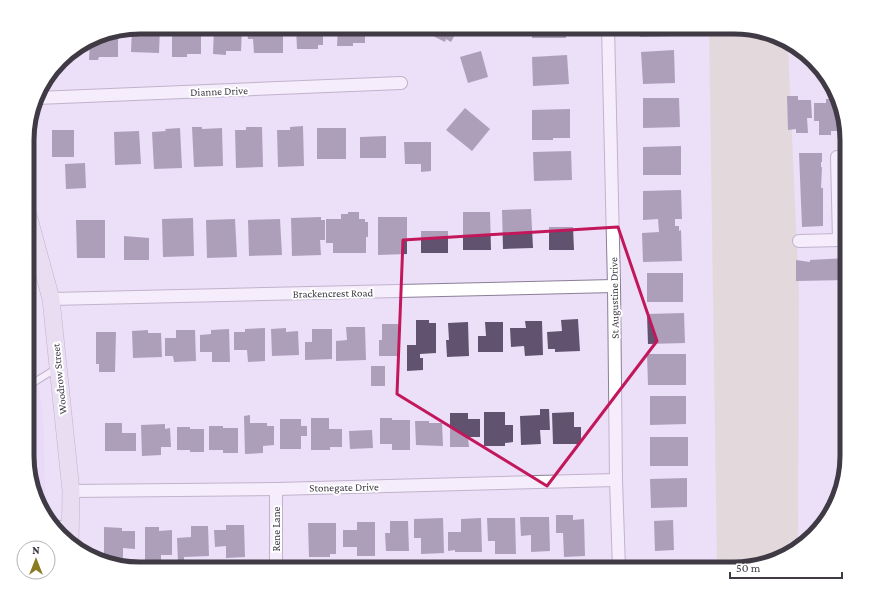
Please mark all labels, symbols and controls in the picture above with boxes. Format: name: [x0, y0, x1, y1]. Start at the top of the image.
street label: Dianne Drive: [190, 84, 248, 98]
street label: St Augustine Drive: [607, 257, 622, 339]
street label: Brackencrest Road: [293, 286, 374, 300]
street label: Woodrow Street: [49, 343, 69, 415]
street label: Stonegate Drive: [309, 480, 379, 495]
street label: Rene Lane: [270, 506, 282, 551]
north arrow: [16, 540, 56, 580]
text: N: [32, 544, 40, 556]
scale bar: [730, 554, 842, 580]
text: 50 m: [736, 561, 761, 575]

